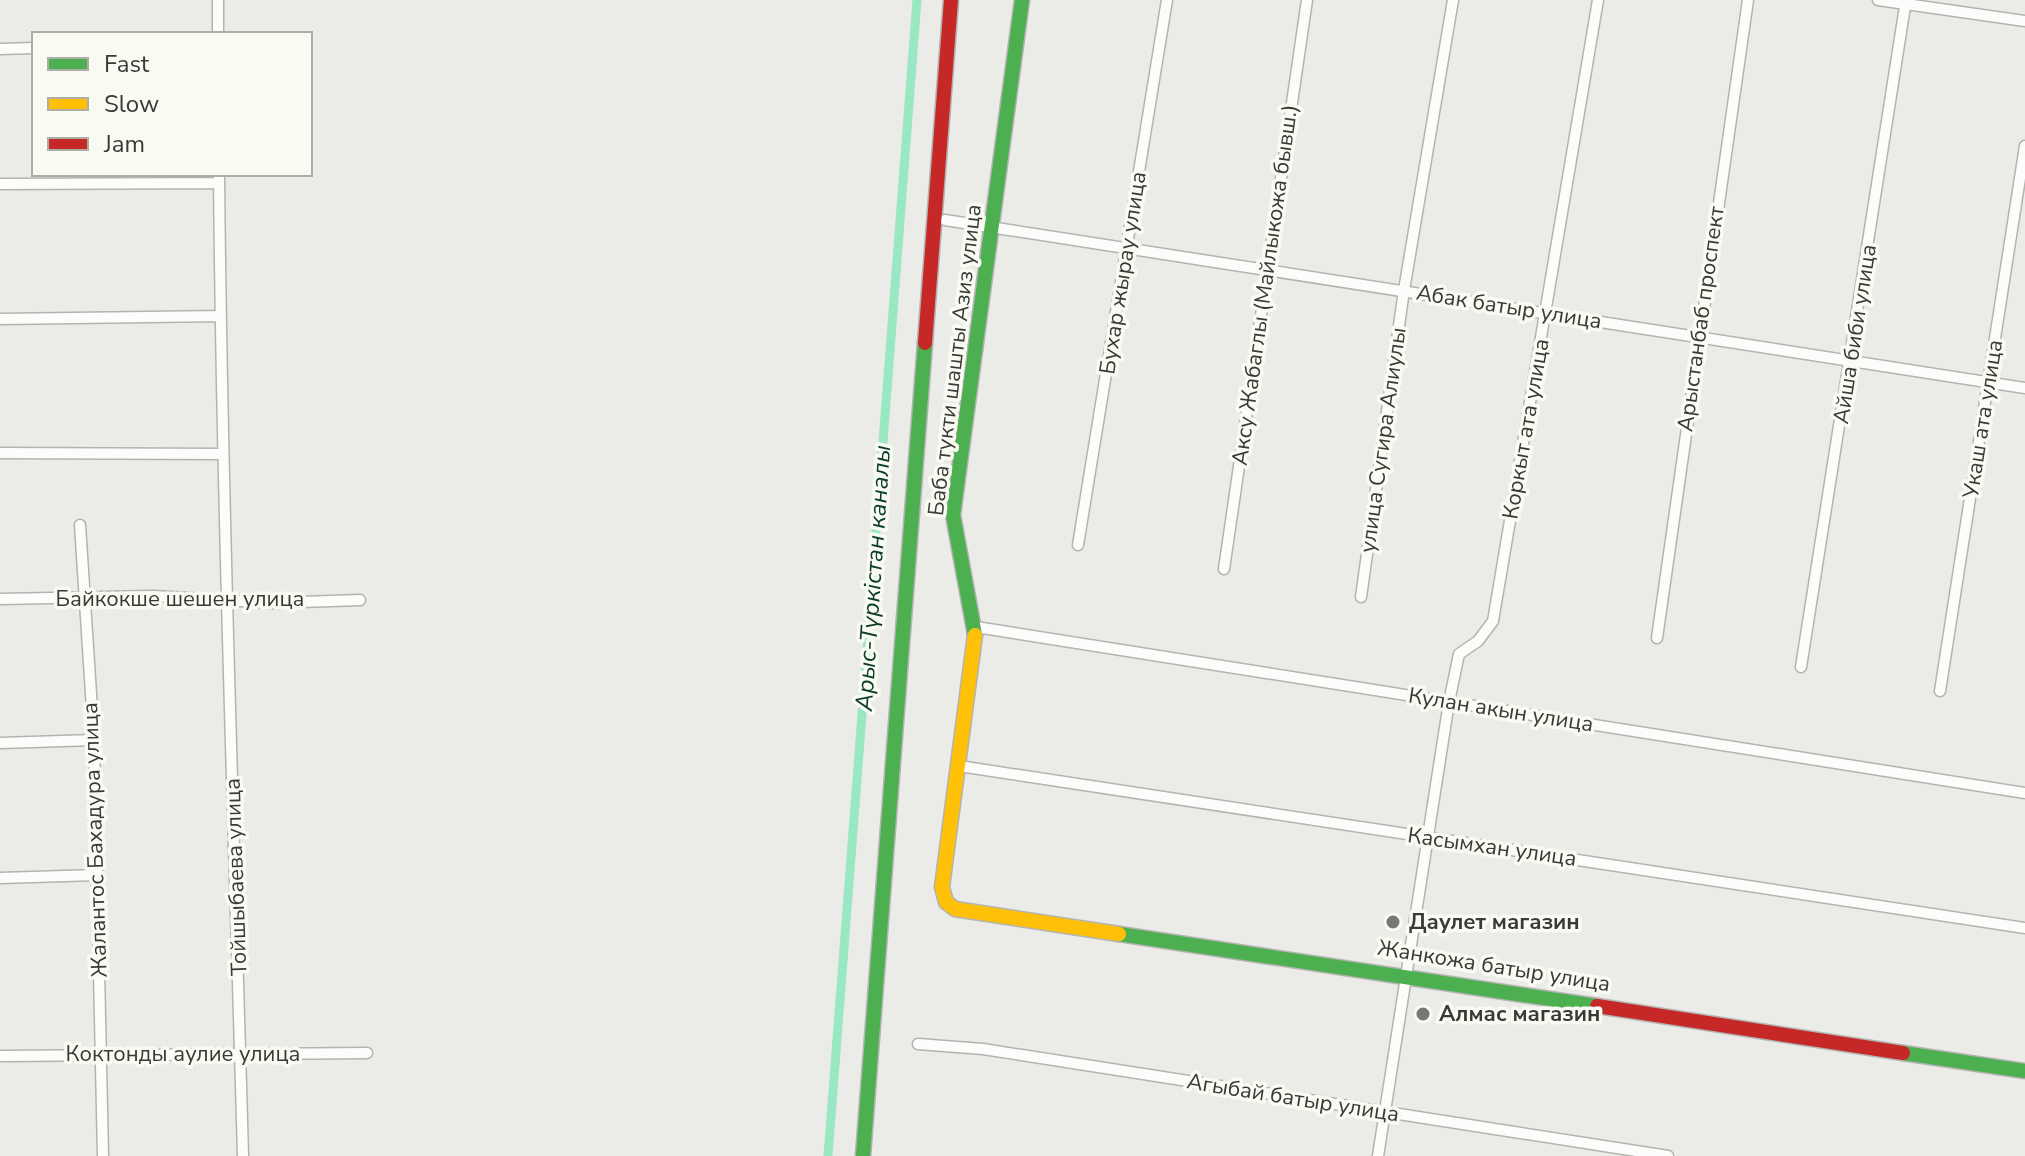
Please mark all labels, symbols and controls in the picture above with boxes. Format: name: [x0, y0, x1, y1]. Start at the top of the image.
legend: [32, 32, 312, 176]
text: Fast: [104, 48, 150, 80]
text: Slow: [104, 88, 159, 120]
street label: Аксу Жабаглы (Майлыкожа бывш.): [1225, 103, 1305, 467]
text: Jam: [103, 128, 145, 160]
street label: Бухар жырау улица: [1092, 169, 1154, 377]
street label: Баба тукти шашты Азиз улица: [921, 202, 989, 518]
street label: Арыстанбаб проспект: [1670, 204, 1732, 434]
street label: Айша биби улица: [1826, 242, 1884, 426]
street label: Абак батыр улица: [1414, 278, 1604, 336]
street label: улица Сугира Алиулы: [1352, 325, 1414, 555]
street label: Коркыт ата улица: [1495, 336, 1557, 522]
street label: Укаш ата улица: [1955, 338, 2010, 501]
water label: Арыс-Түркістан каналы: [848, 444, 898, 713]
street label: Байкокше шешен улица: [56, 584, 304, 614]
street label: Кулан акын улица: [1406, 681, 1596, 739]
street label: Жалантос Бахадура улица: [75, 702, 115, 978]
street label: Тойшыбаева улица: [218, 778, 254, 976]
street label: Касымхан улица: [1406, 820, 1578, 874]
place label: Даулет магазин: [1409, 907, 1580, 937]
marker: Даулет магазин: [1384, 913, 1402, 931]
street label: Жанкожа батыр улица: [1376, 933, 1612, 999]
place label: Алмас магазин: [1439, 999, 1600, 1029]
marker: Алмас магазин: [1414, 1005, 1432, 1023]
street label: Коктонды аулие улица: [66, 1039, 300, 1069]
street label: Агыбай батыр улица: [1185, 1066, 1401, 1130]

